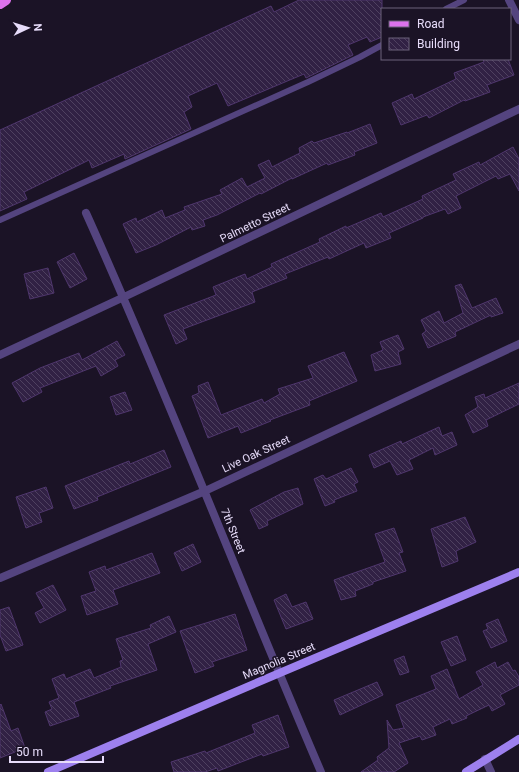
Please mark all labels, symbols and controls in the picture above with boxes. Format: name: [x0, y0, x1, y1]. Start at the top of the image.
north arrow: [8, 8, 48, 48]
legend: [381, 8, 511, 60]
text: Road: [417, 17, 445, 31]
text: N: [31, 23, 44, 32]
text: Building: [417, 37, 460, 51]
street label: Palmetto Street: [218, 200, 292, 246]
street label: Live Oak Street: [220, 432, 292, 475]
street label: 7th Street: [218, 507, 248, 556]
street label: Magnolia Street: [241, 640, 317, 682]
scale bar: [10, 738, 103, 764]
text: 50 m: [16, 745, 43, 759]

